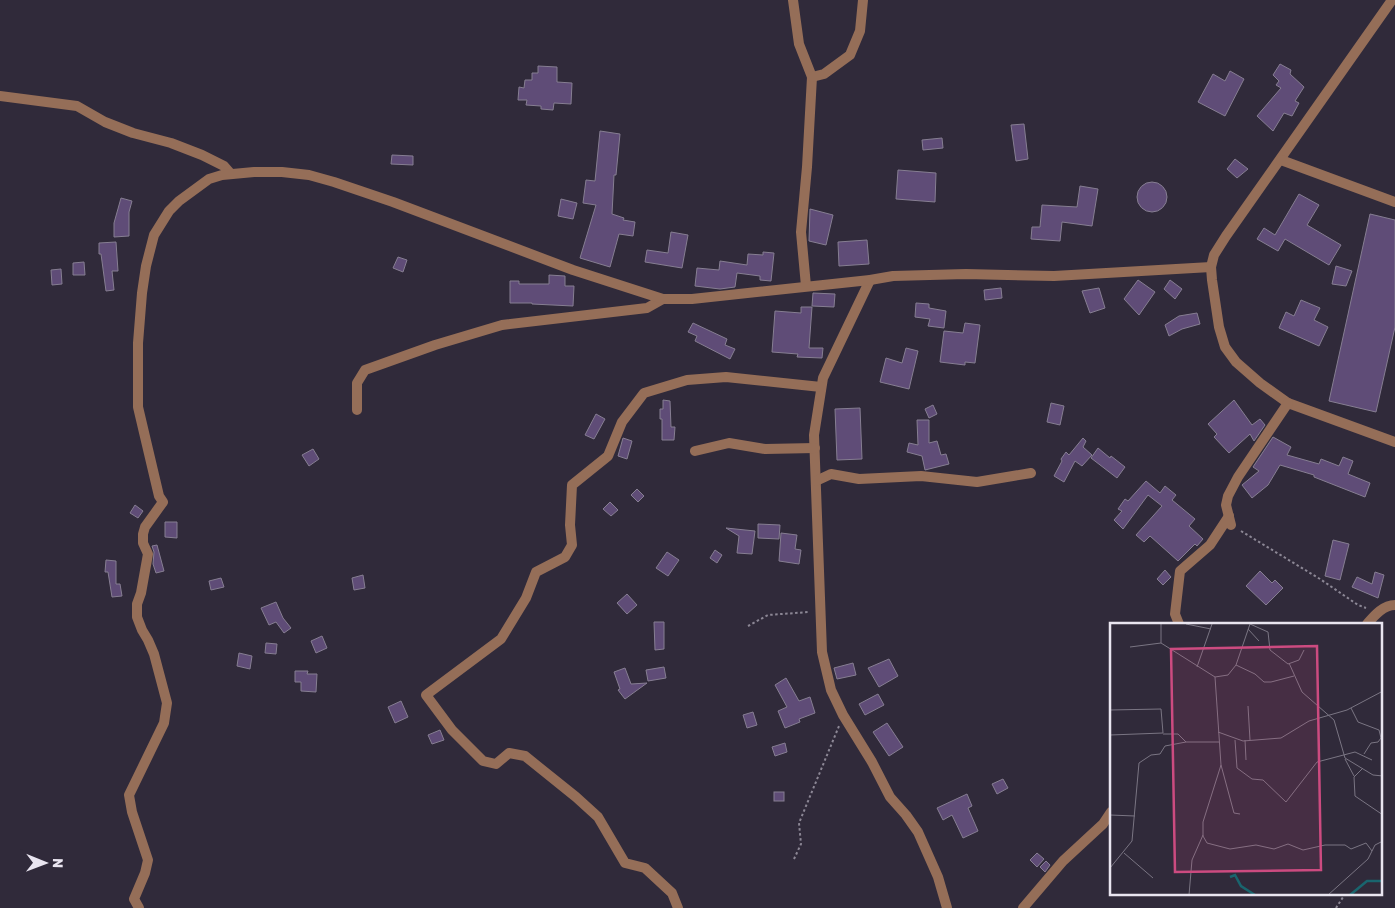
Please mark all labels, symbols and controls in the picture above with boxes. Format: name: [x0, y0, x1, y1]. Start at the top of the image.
inset map: [1110, 623, 1382, 896]
north arrow: [20, 838, 70, 888]
text: N: [49, 858, 66, 868]

